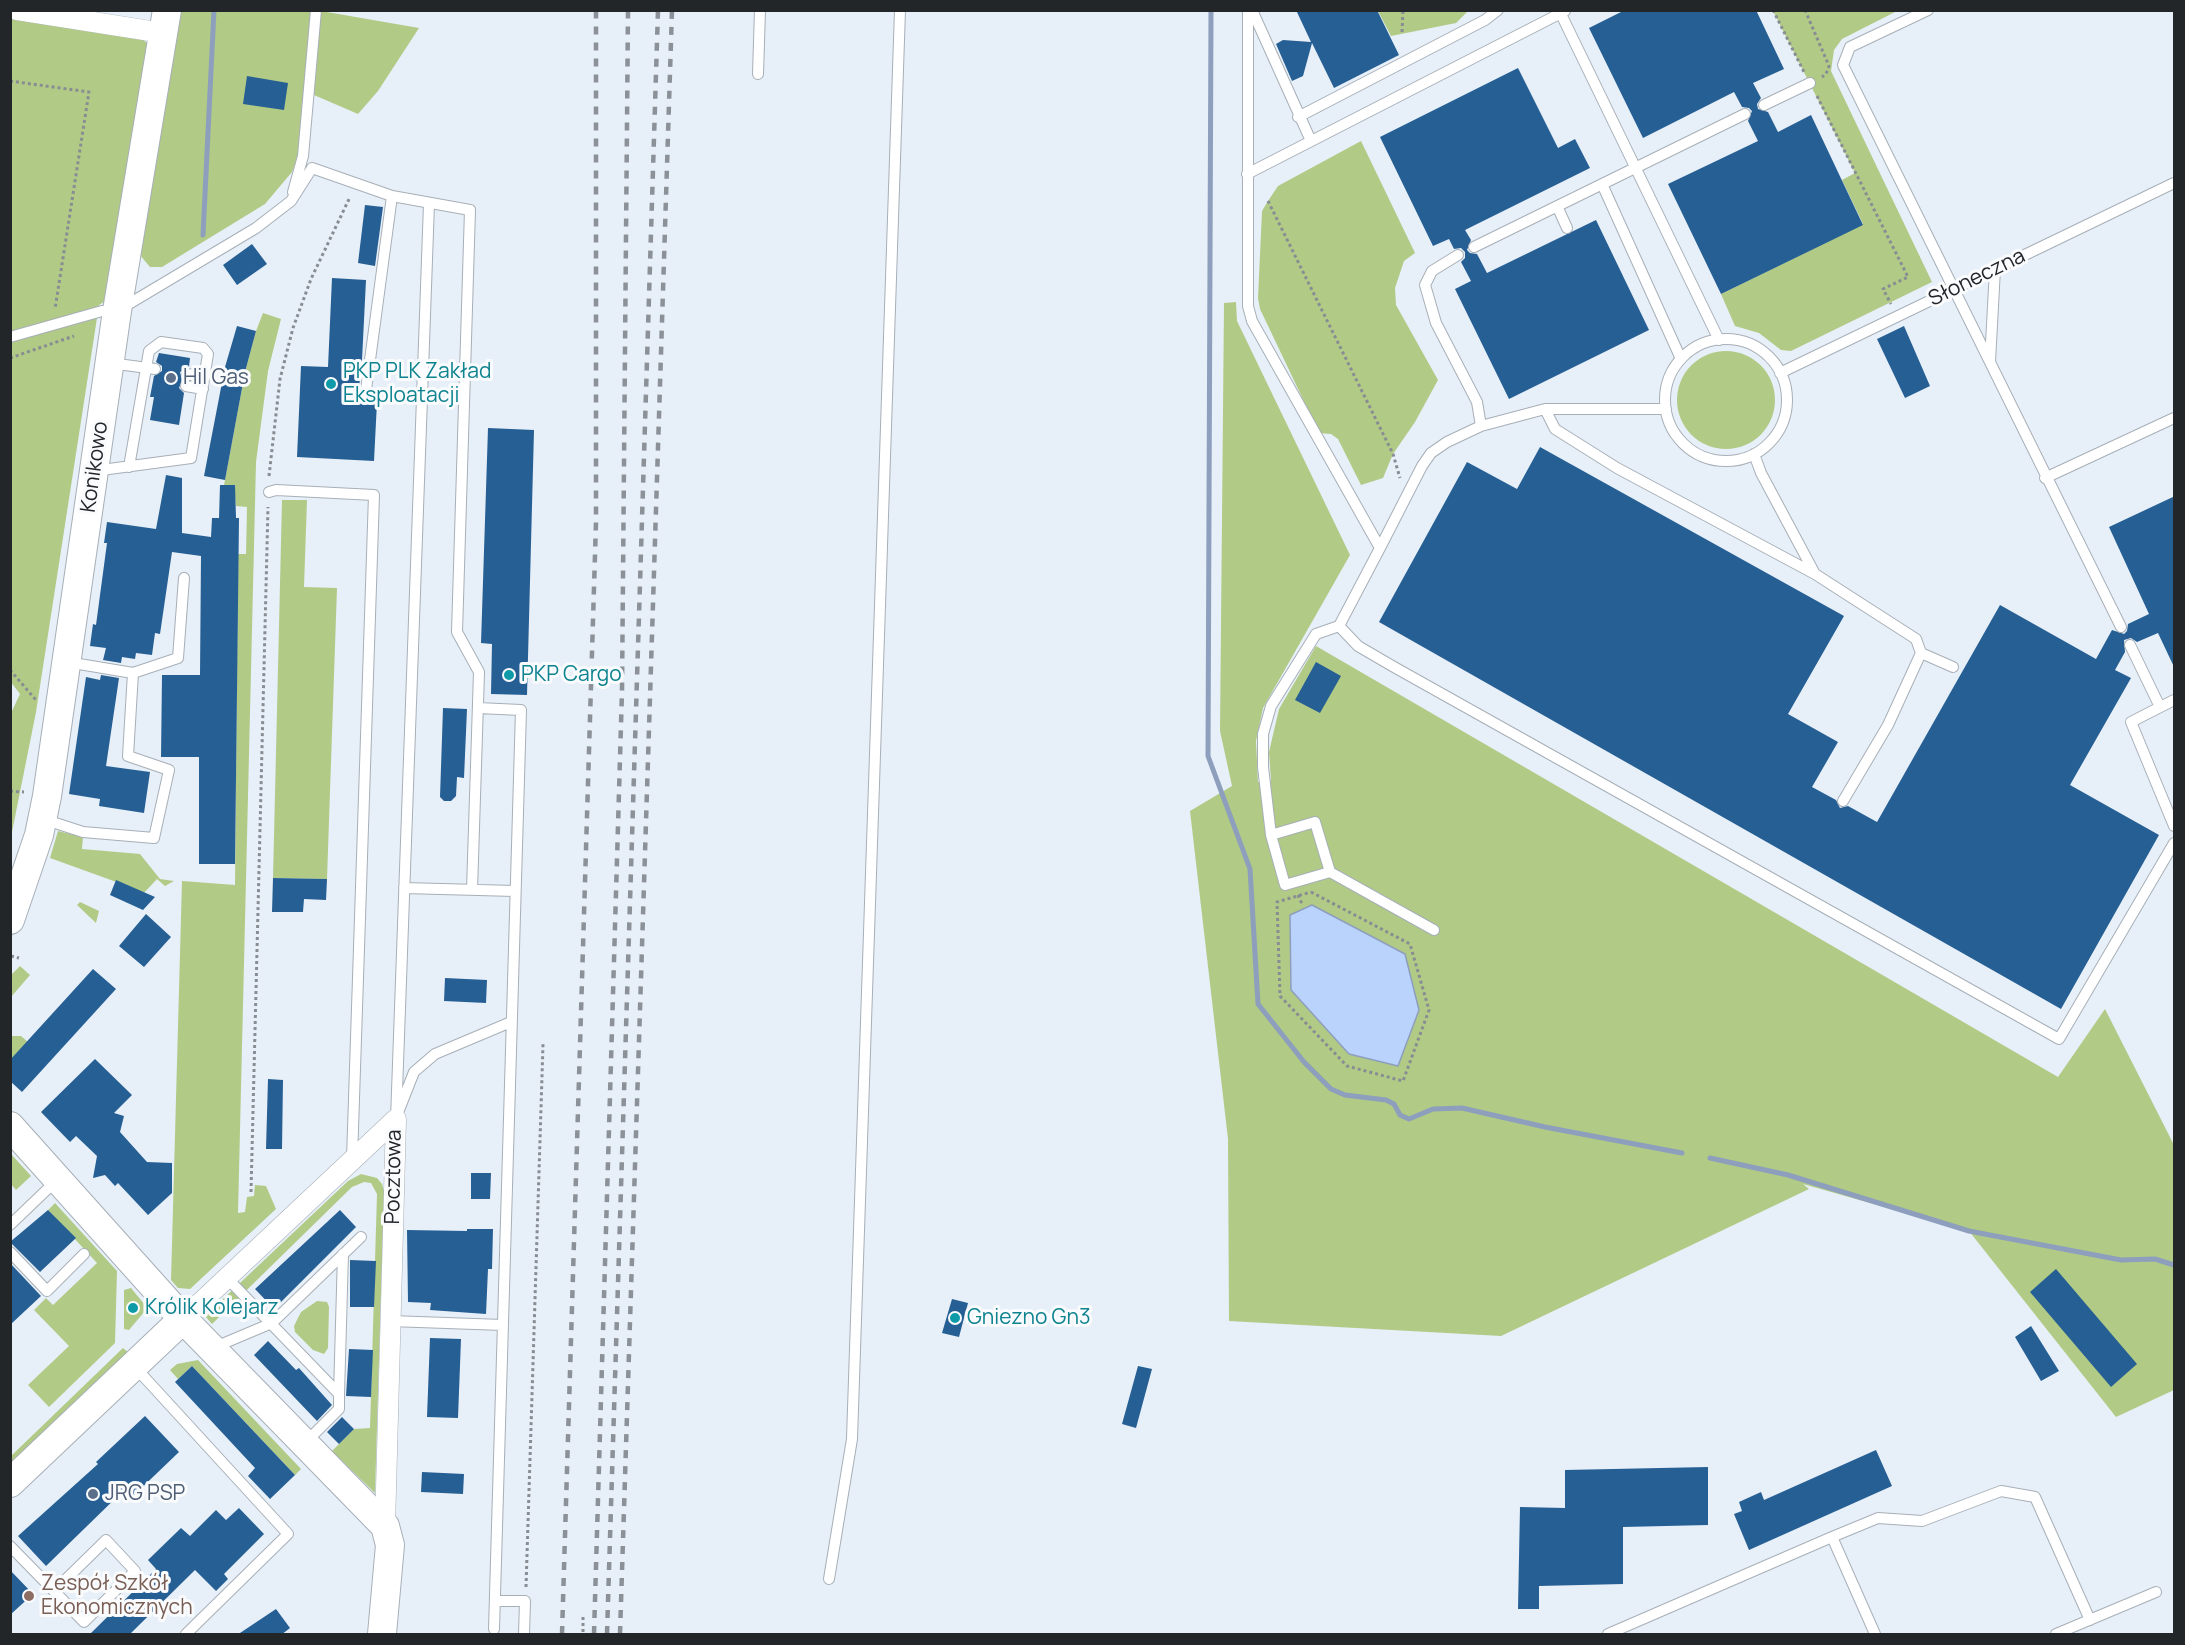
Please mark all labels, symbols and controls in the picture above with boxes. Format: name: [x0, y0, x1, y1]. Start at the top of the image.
street label: Słoneczna: [1925, 244, 2029, 312]
place label: PKP PLK Zakład Eksploatacji: [343, 359, 491, 409]
place label: Hil Gas: [183, 365, 249, 391]
marker: Hil Gas: [164, 371, 178, 385]
marker: PKP PLK Zakład Eksploatacji: [324, 377, 338, 391]
street label: Konikowo: [76, 420, 114, 514]
place label: PKP Cargo: [521, 662, 622, 688]
marker: PKP Cargo: [502, 668, 516, 682]
street label: Pocztowa: [381, 1129, 407, 1225]
place label: Królik Kolejarz: [145, 1295, 279, 1321]
marker: Królik Kolejarz: [126, 1301, 140, 1315]
place label: Gniezno Gn3: [967, 1305, 1090, 1331]
marker: Gniezno Gn3: [948, 1311, 962, 1325]
place label: JRG PSP: [105, 1481, 185, 1507]
marker: JRG PSP: [86, 1487, 100, 1501]
place label: Zespół Szkół Ekonomicznych: [41, 1571, 193, 1621]
marker: Zespół Szkół Ekonomicznych: [22, 1589, 36, 1603]

